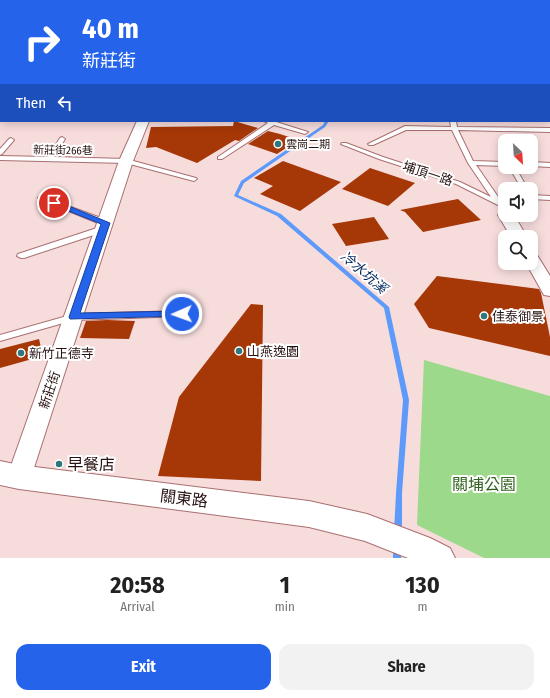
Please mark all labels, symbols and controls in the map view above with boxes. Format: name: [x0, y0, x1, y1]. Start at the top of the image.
text: 40 m: [82, 12, 139, 45]
icon: right: [16, 16, 68, 68]
text: 新莊街: [82, 50, 136, 72]
icon: left: [54, 92, 76, 114]
text: Then: [16, 94, 46, 112]
north arrow: [498, 134, 538, 174]
map controls: [498, 134, 538, 270]
place label: 雲崗二期: [286, 138, 330, 151]
marker: 雲崗二期: [273, 139, 283, 149]
street label: 新莊街266巷: [33, 143, 93, 158]
street label: 埔頂一路: [401, 158, 455, 189]
button: sound: [498, 182, 538, 222]
pin: [37, 186, 71, 220]
icon: arrive: [43, 192, 65, 214]
button: search: [498, 230, 538, 270]
water label: 冷水坑溪: [337, 248, 392, 298]
position arrow: [161, 293, 203, 335]
place label: 佳泰御景: [492, 309, 544, 324]
marker: 佳泰御景: [479, 311, 489, 321]
place label: 山燕逸園: [247, 344, 299, 359]
place label: 新竹正德寺: [29, 346, 94, 361]
marker: 山燕逸園: [234, 346, 244, 356]
marker: 新竹正德寺: [16, 348, 26, 358]
street label: 新莊街: [36, 369, 63, 411]
place label: 早餐店: [67, 455, 115, 474]
marker: 早餐店: [54, 459, 64, 469]
park label: 關埔公園: [452, 475, 516, 494]
street label: 關東路: [159, 486, 209, 511]
text: 20:58: [110, 571, 165, 599]
text: 1: [280, 571, 290, 599]
text: 130: [405, 571, 440, 599]
text: Arrival: [120, 599, 155, 614]
text: min: [275, 599, 295, 614]
text: m: [417, 599, 427, 614]
button: Exit: [16, 644, 271, 690]
button: Share: [279, 644, 534, 690]

